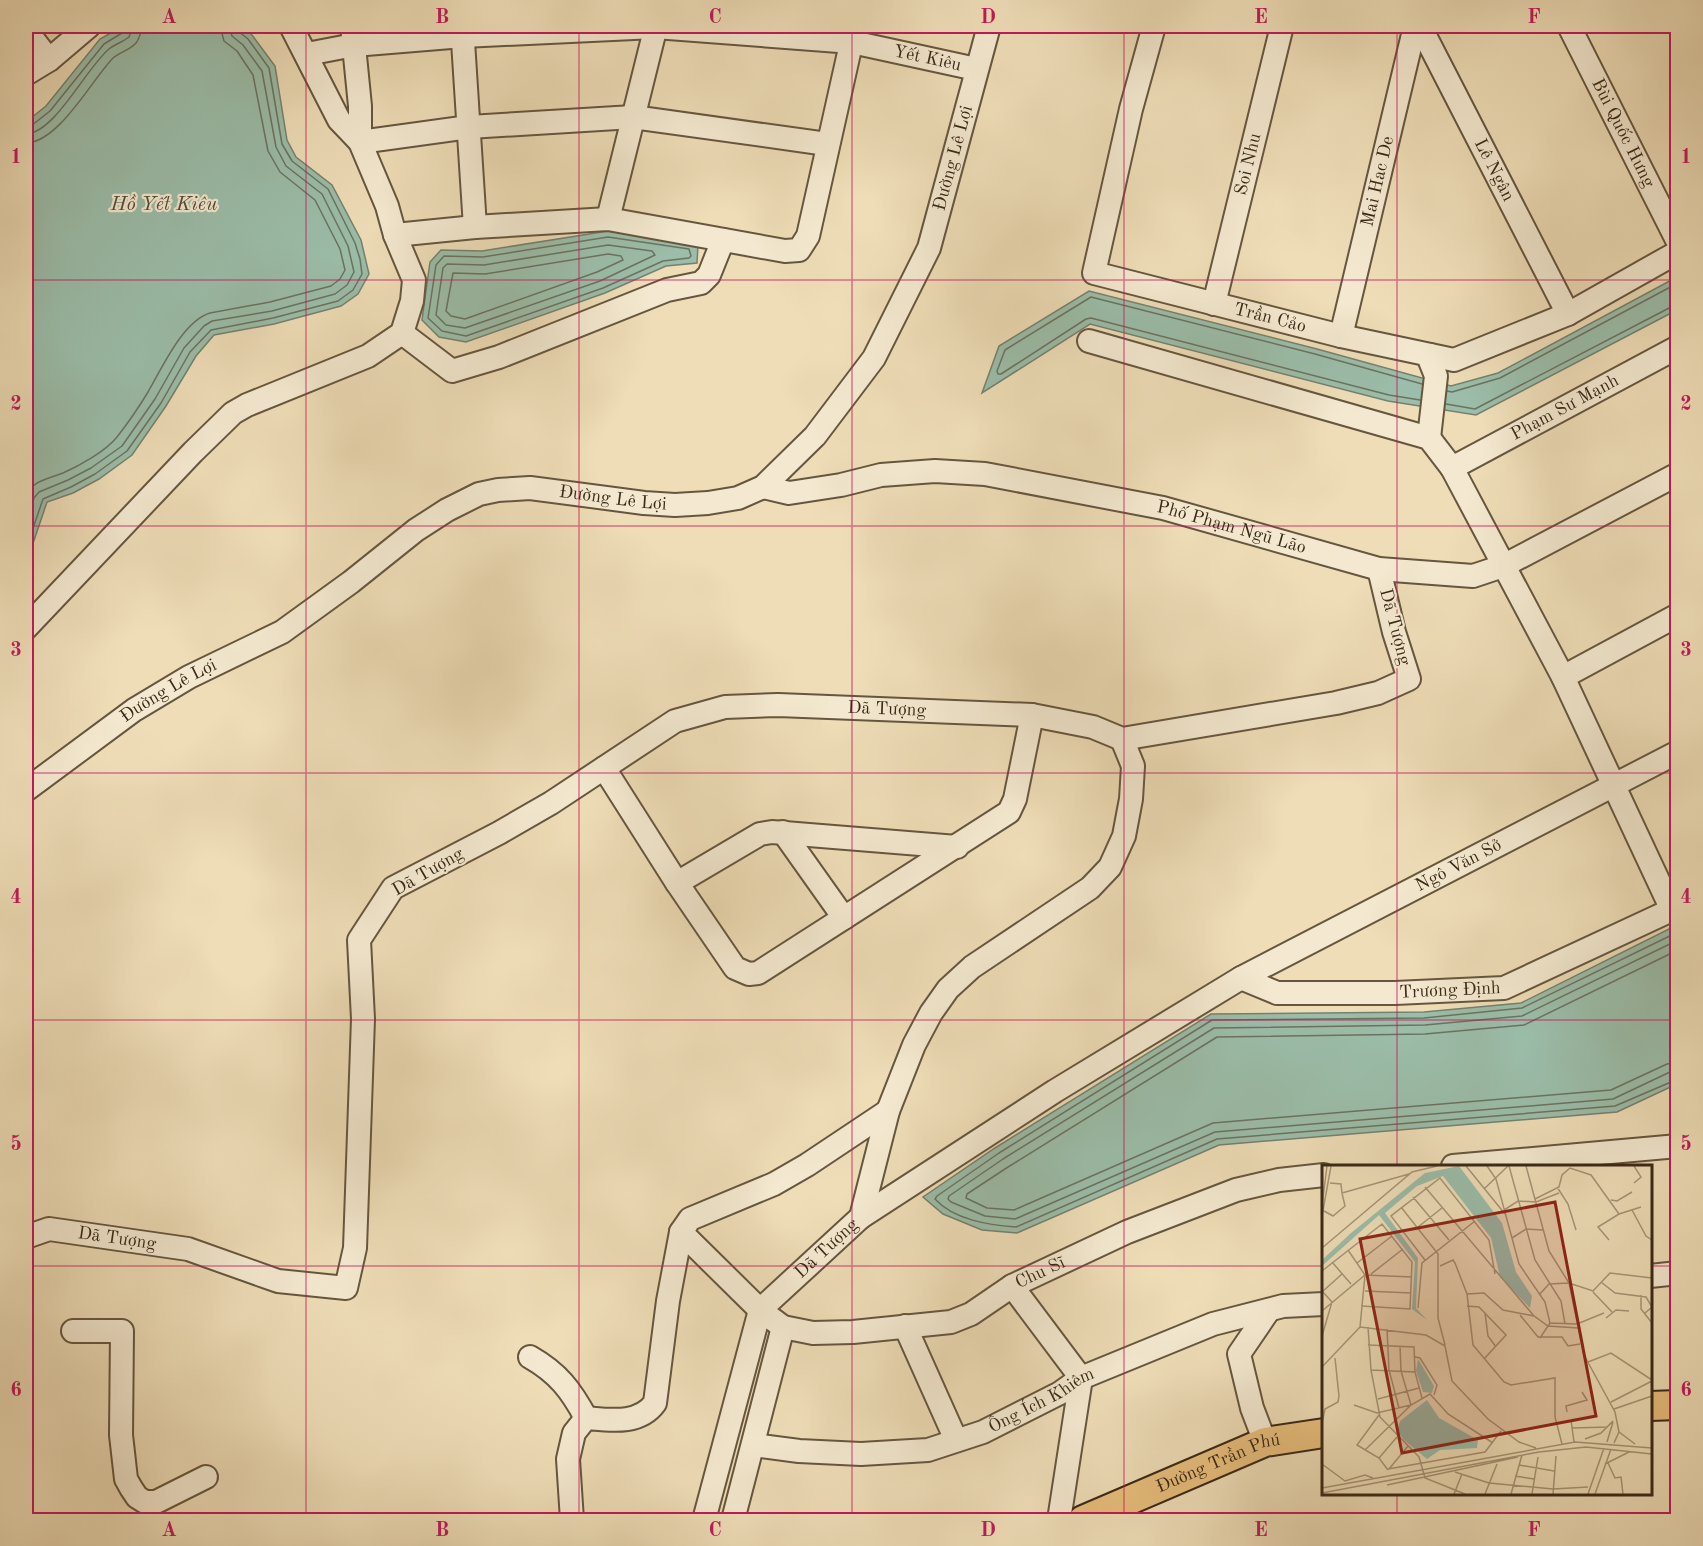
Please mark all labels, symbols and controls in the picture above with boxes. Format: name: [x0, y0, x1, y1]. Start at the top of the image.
text: A: [161, 8, 177, 28]
text: B: [435, 8, 449, 28]
text: C: [708, 8, 722, 28]
text: D: [980, 8, 996, 28]
text: E: [1254, 8, 1268, 28]
text: F: [1527, 8, 1541, 28]
street label: Yết Kiêu: [892, 42, 963, 75]
street label: Bùi Quốc Hưng: [1588, 76, 1658, 191]
street label: Đường Lê Lợi: [930, 103, 976, 213]
street label: Soi Nhu: [1232, 131, 1265, 197]
street label: Mai Hac De: [1358, 134, 1397, 228]
street label: Lê Ngân: [1471, 136, 1518, 205]
text: 1: [10, 148, 22, 168]
text: 1: [1680, 148, 1692, 168]
water label: Hồ Yết Kiêu: [110, 194, 217, 215]
street label: Trần Cảo: [1232, 300, 1308, 336]
street label: Phạm Sư Mạnh: [1508, 371, 1622, 444]
text: 2: [10, 395, 22, 415]
text: 2: [1680, 395, 1692, 415]
street label: Đường Lê Lợi: [558, 483, 667, 513]
street label: Phố Phạm Ngũ Lão: [1155, 498, 1308, 557]
street label: Dã Tượng: [1376, 587, 1414, 668]
text: 3: [10, 641, 22, 661]
text: 3: [1680, 641, 1692, 661]
street label: Đường Lê Lợi: [117, 656, 220, 726]
street label: Dã Tượng: [847, 699, 927, 720]
street label: Ngô Văn Sở: [1413, 836, 1505, 895]
street label: Dã Tượng: [389, 844, 467, 899]
text: 4: [10, 888, 22, 908]
text: 4: [1680, 888, 1692, 908]
street label: Trương Định: [1399, 979, 1501, 1002]
text: 5: [10, 1134, 22, 1155]
text: 5: [1680, 1134, 1692, 1155]
inset map: [1322, 1165, 1652, 1495]
street label: Dã Tượng: [792, 1215, 862, 1282]
street label: Dã Tượng: [77, 1224, 158, 1253]
street label: Chu Sĩ: [1013, 1253, 1069, 1292]
street label: Ông Ích Khiêm: [984, 1365, 1097, 1437]
text: 6: [10, 1381, 22, 1401]
text: 6: [1680, 1381, 1692, 1401]
street label: Đường Trần Phú: [1154, 1431, 1282, 1496]
text: A: [161, 1521, 177, 1541]
text: B: [435, 1521, 449, 1541]
text: C: [708, 1521, 722, 1541]
text: D: [980, 1521, 996, 1541]
text: E: [1254, 1521, 1268, 1541]
text: F: [1527, 1521, 1541, 1541]

